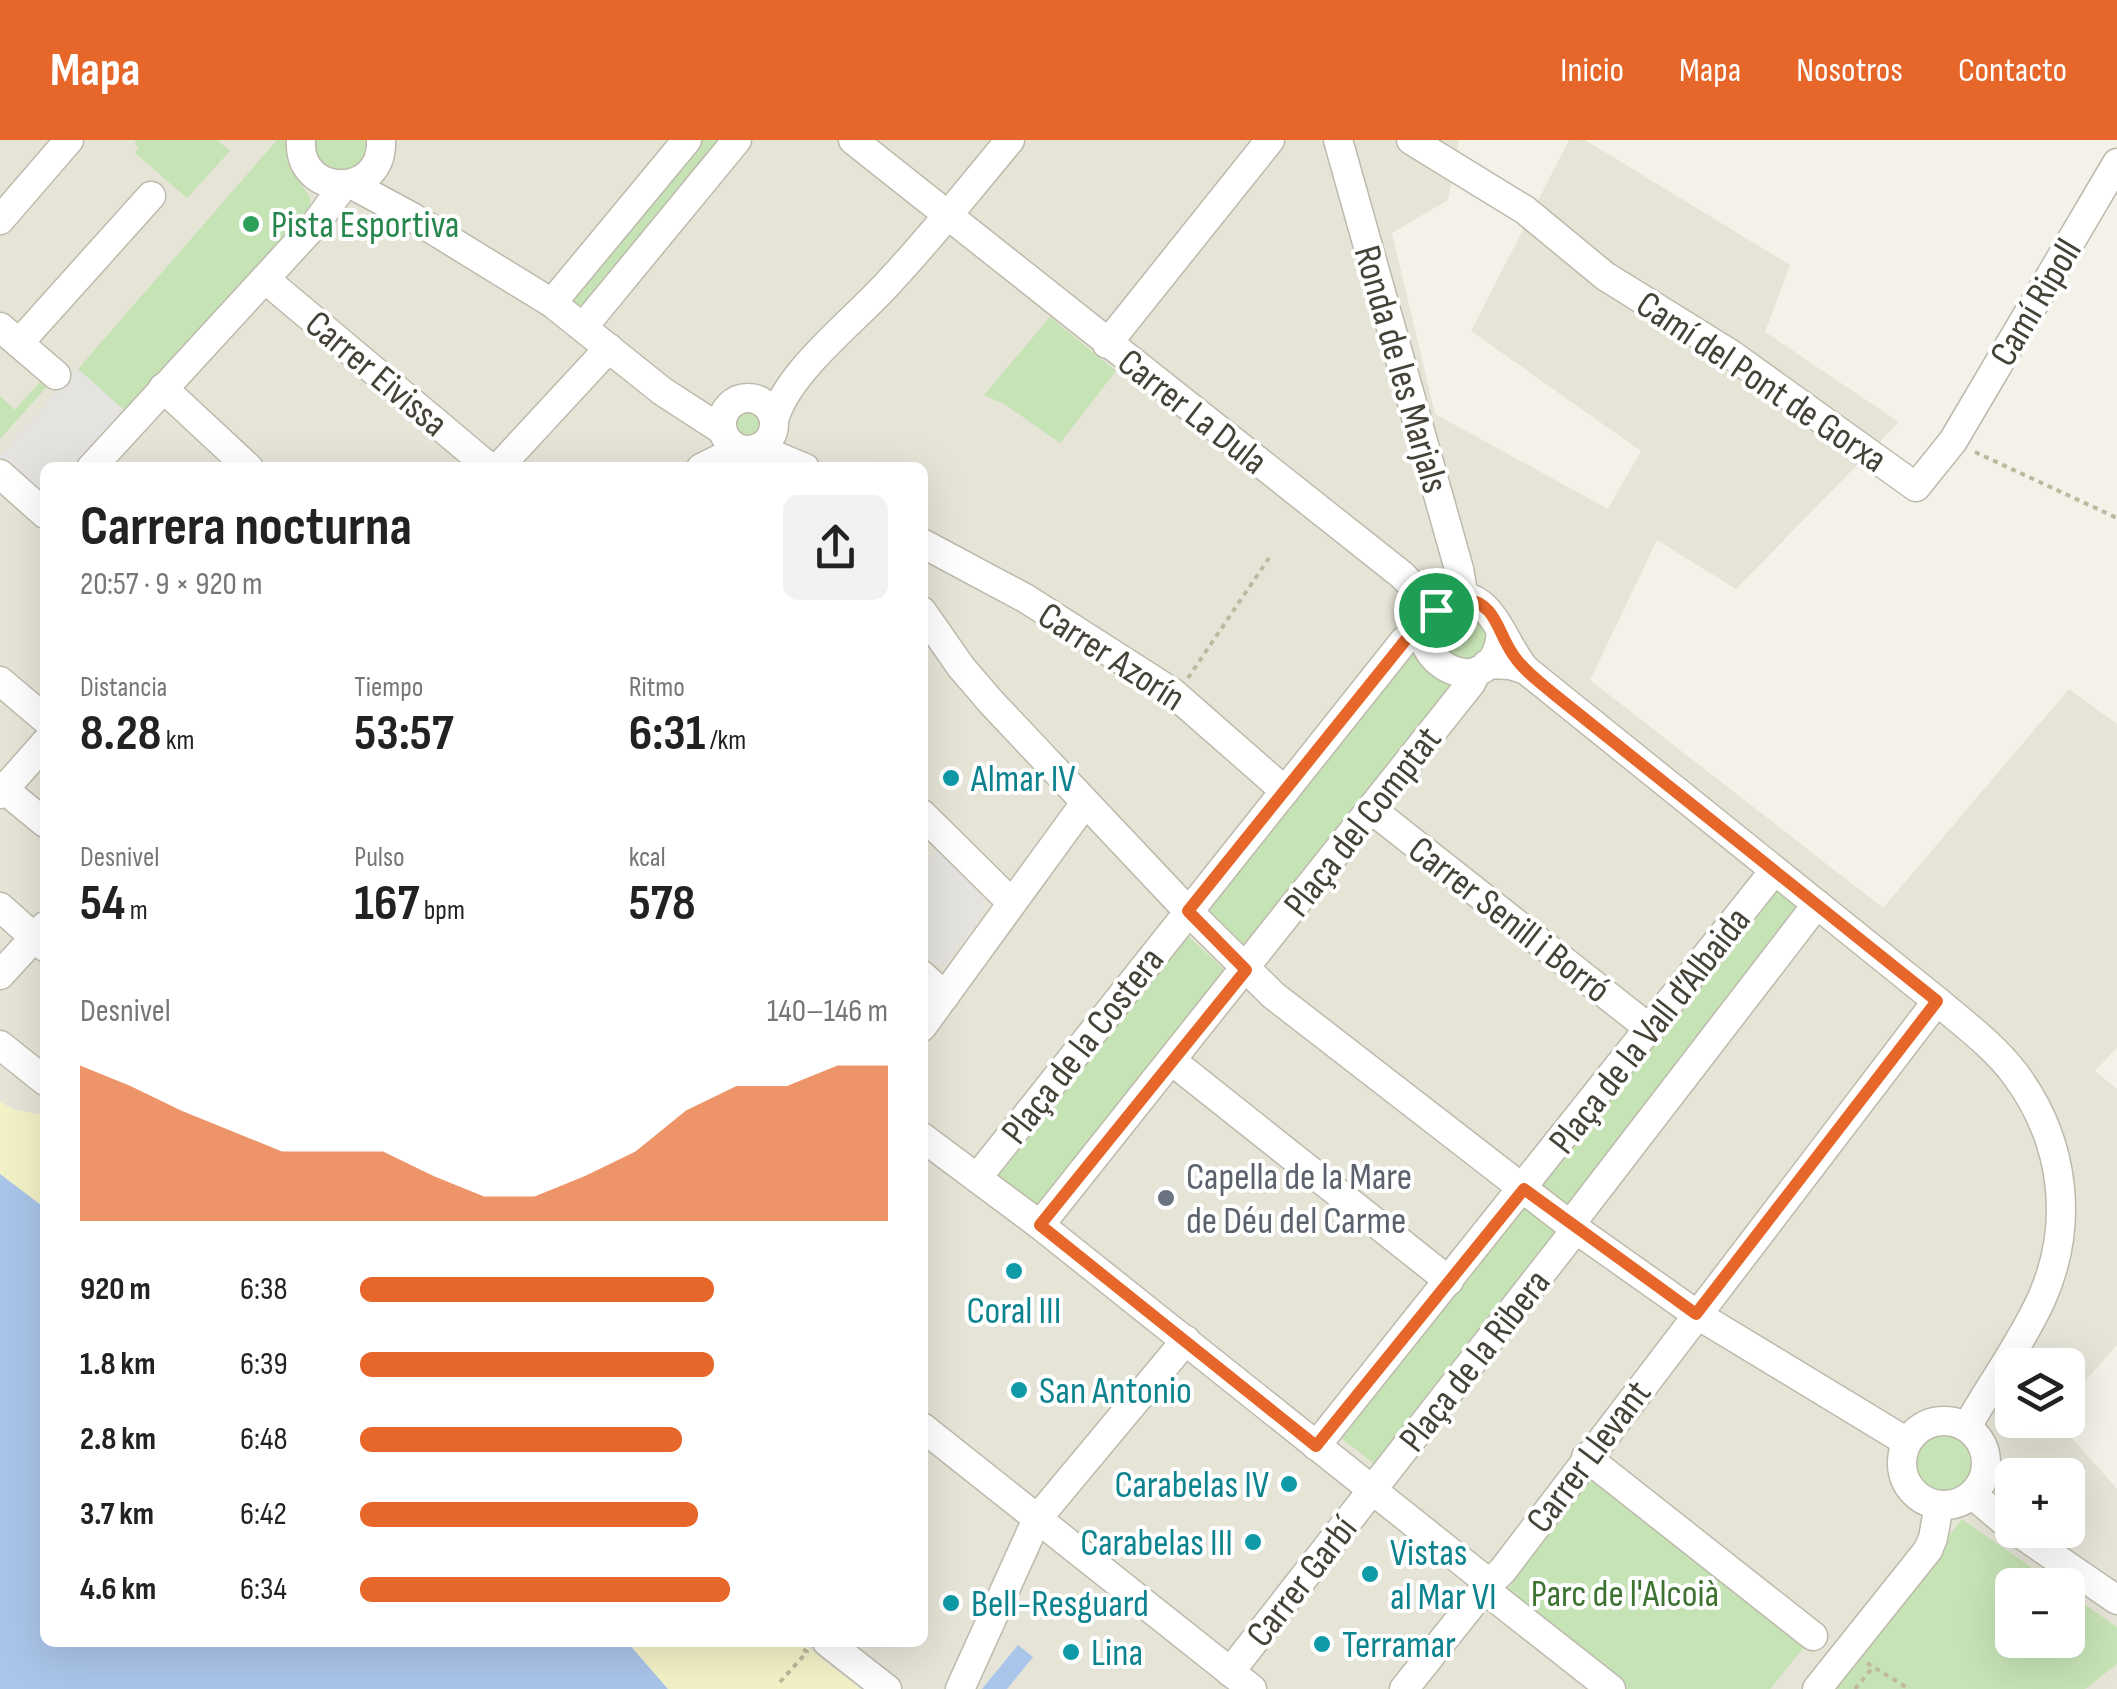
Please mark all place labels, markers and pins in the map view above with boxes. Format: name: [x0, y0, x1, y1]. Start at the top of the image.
place label: Pista Esportiva: [271, 203, 459, 248]
marker: Pista Esportiva: [240, 213, 262, 235]
pin: [1394, 568, 1479, 653]
place label: Almar IV: [970, 757, 1076, 802]
marker: Almar IV: [940, 767, 962, 789]
place label: Capella de la Mare de Déu del Carme: [1186, 1155, 1412, 1244]
marker: Capella de la Mare de Déu del Carme: [1155, 1187, 1177, 1209]
marker: Coral III: [1003, 1260, 1025, 1282]
place label: Coral III: [967, 1289, 1061, 1334]
place label: San Antonio: [1039, 1369, 1192, 1414]
marker: San Antonio: [1008, 1379, 1030, 1401]
place label: Carabelas IV: [1114, 1463, 1269, 1508]
marker: Carabelas IV: [1278, 1473, 1300, 1495]
place label: Carabelas III: [1080, 1521, 1233, 1566]
marker: Carabelas III: [1242, 1531, 1264, 1553]
place label: Vistas al Mar VI: [1390, 1531, 1497, 1620]
marker: Vistas al Mar VI: [1359, 1563, 1381, 1585]
place label: Bell-Resguard: [971, 1582, 1149, 1627]
marker: Bell-Resguard: [940, 1592, 962, 1614]
place label: Terramar: [1342, 1623, 1456, 1668]
place label: Lina: [1091, 1631, 1143, 1676]
marker: Terramar: [1311, 1633, 1333, 1655]
marker: Lina: [1060, 1641, 1082, 1663]

